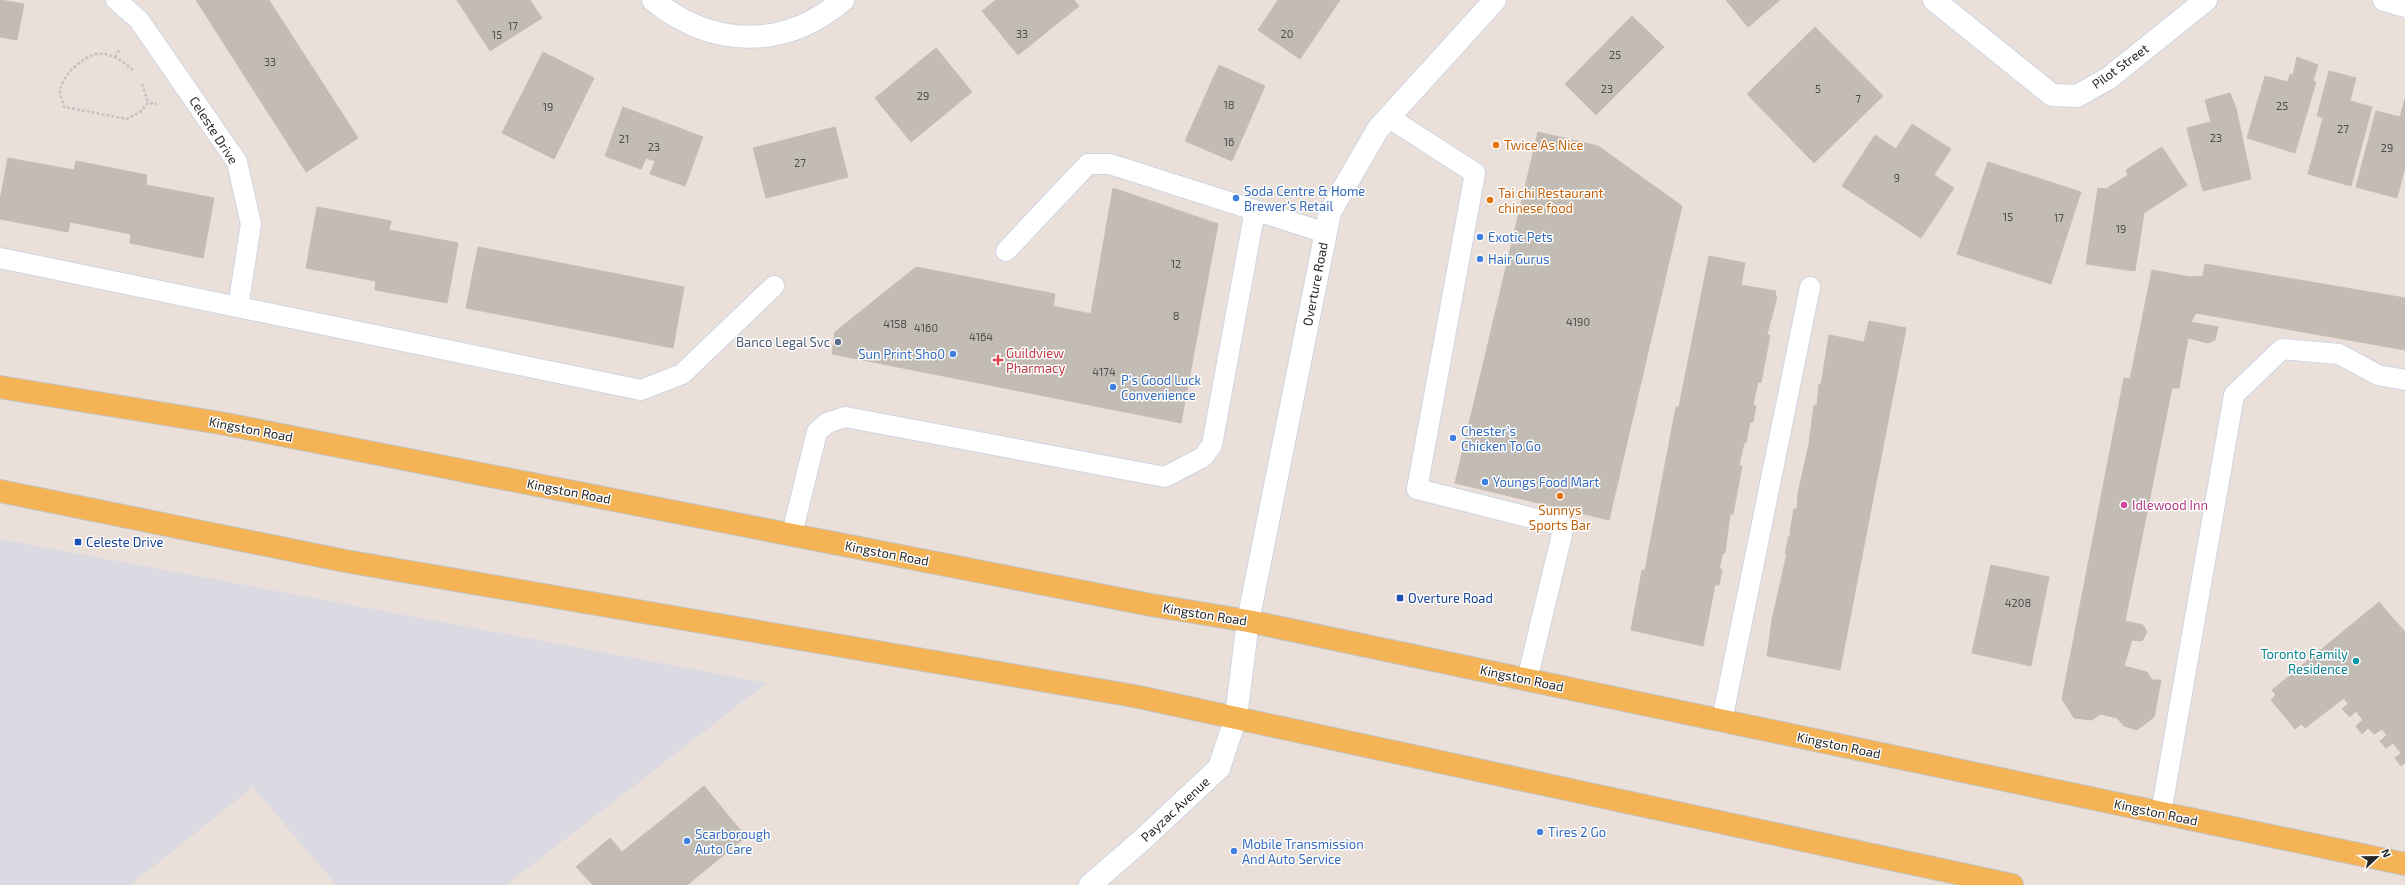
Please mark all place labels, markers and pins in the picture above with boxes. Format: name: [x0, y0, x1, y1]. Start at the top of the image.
place label: Twice As Nice: [1504, 137, 1584, 153]
marker: Twice As Nice: [1491, 140, 1501, 150]
place label: Soda Centre & Home Brewer's Retail: [1244, 183, 1365, 214]
place label: Tai chi Restaurant chinese food: [1498, 185, 1604, 216]
marker: Soda Centre & Home Brewer's Retail: [1231, 193, 1241, 203]
marker: Tai chi Restaurant chinese food: [1485, 195, 1495, 205]
place label: Exotic Pets: [1488, 229, 1553, 245]
marker: Exotic Pets: [1475, 232, 1485, 242]
place label: Hair Gurus: [1488, 251, 1550, 267]
marker: Hair Gurus: [1475, 254, 1485, 264]
place label: Banco Legal Svc: [736, 334, 830, 350]
marker: Banco Legal Svc: [833, 337, 843, 347]
place label: Guildview Pharmacy: [1006, 345, 1065, 376]
place label: Sun Print Sho0: [858, 346, 945, 362]
marker: Sun Print Sho0: [948, 349, 958, 359]
marker: Guildview Pharmacy: [993, 355, 1003, 365]
place label: P's Good Luck Convenience: [1121, 372, 1202, 403]
marker: P's Good Luck Convenience: [1108, 382, 1118, 392]
place label: Chester's Chicken To Go: [1461, 423, 1541, 454]
marker: Chester's Chicken To Go: [1448, 433, 1458, 443]
place label: Youngs Food Mart: [1493, 474, 1599, 490]
marker: Youngs Food Mart: [1480, 477, 1490, 487]
marker: Sunnys Sports Bar: [1555, 491, 1565, 501]
place label: Idlewood Inn: [2132, 497, 2208, 513]
marker: Idlewood Inn: [2119, 500, 2129, 510]
place label: Sunnys Sports Bar: [1529, 502, 1591, 533]
place label: Celeste Drive: [86, 534, 164, 550]
marker: Celeste Drive: [73, 537, 83, 547]
place label: Overture Road: [1408, 590, 1493, 606]
marker: Overture Road: [1395, 593, 1405, 603]
place label: Toronto Family Residence: [2260, 646, 2348, 677]
marker: Toronto Family Residence: [2351, 656, 2361, 666]
place label: Tires 2 Go: [1548, 824, 1606, 840]
place label: Scarborough Auto Care: [695, 826, 770, 857]
marker: Tires 2 Go: [1535, 827, 1545, 837]
marker: Scarborough Auto Care: [682, 836, 692, 846]
place label: Mobile Transmission And Auto Service: [1242, 836, 1364, 867]
marker: Mobile Transmission And Auto Service: [1229, 846, 1239, 856]

